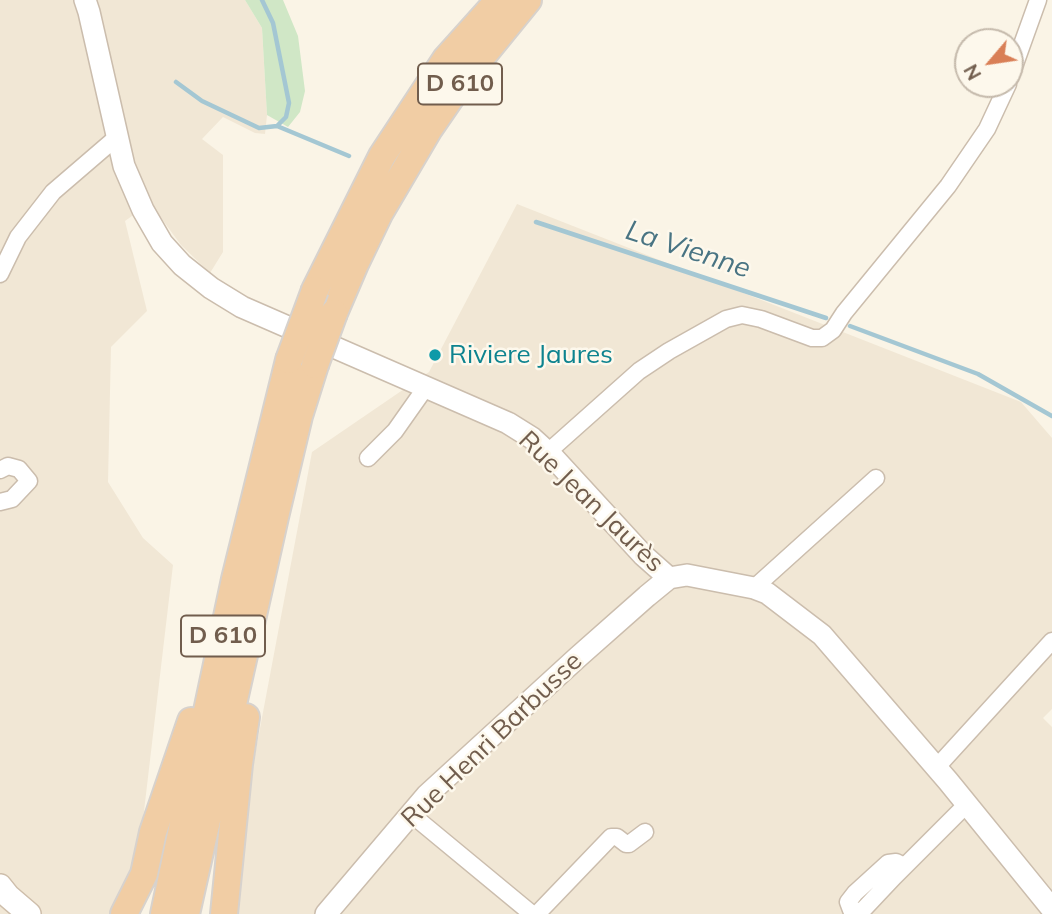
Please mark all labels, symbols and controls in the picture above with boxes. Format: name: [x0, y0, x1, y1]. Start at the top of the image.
north arrow: [954, 28, 1024, 98]
text: N: [958, 60, 986, 84]
road number: D 610: [418, 64, 502, 104]
water label: La Vienne: [622, 214, 754, 286]
place label: Riviere Jaures: [449, 339, 613, 371]
marker: Riviere Jaures: [427, 347, 443, 363]
street label: Rue Jean Jaurès: [512, 425, 670, 579]
road number: D 610: [181, 616, 265, 656]
street label: Rue Henri Barbusse: [395, 646, 589, 834]

